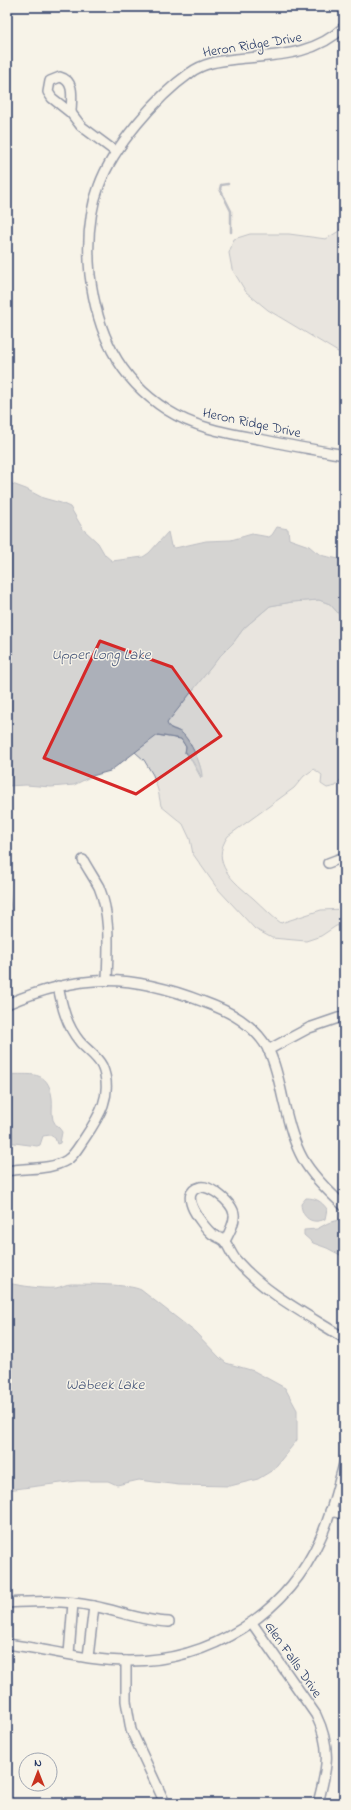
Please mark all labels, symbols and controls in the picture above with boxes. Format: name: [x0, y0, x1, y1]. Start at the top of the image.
street label: Heron Ridge Drive: [201, 27, 304, 65]
street label: Heron Ridge Drive: [200, 403, 303, 445]
water label: Upper Long Lake: [51, 644, 152, 667]
water label: Wabeek Lake: [66, 1374, 145, 1396]
street label: Glen Falls Drive: [259, 1617, 327, 1703]
north arrow: [18, 1752, 58, 1792]
text: N: [34, 1755, 42, 1771]

